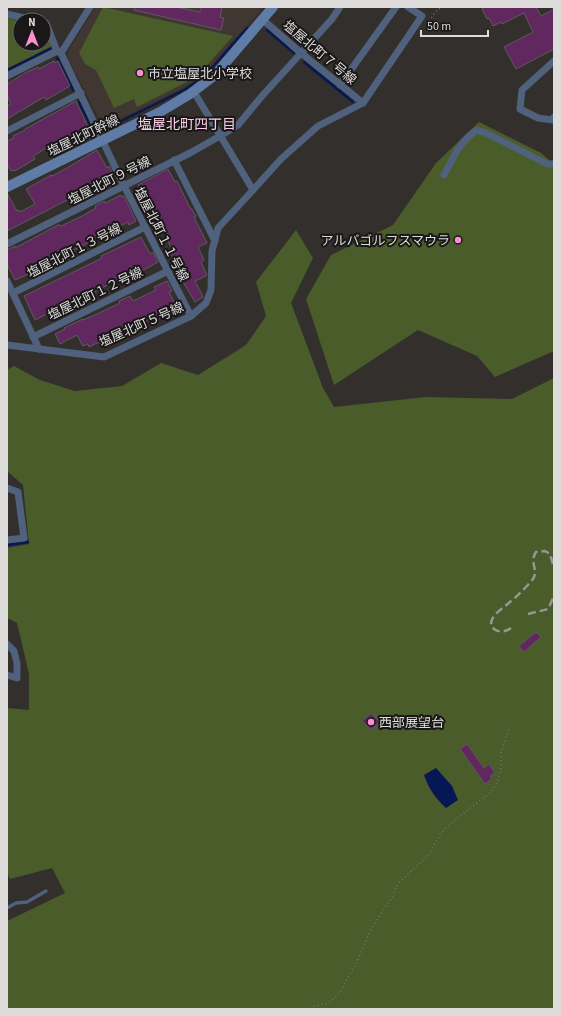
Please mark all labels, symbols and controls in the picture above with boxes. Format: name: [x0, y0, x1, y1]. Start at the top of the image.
north arrow: [12, 12, 52, 52]
scale bar: [421, 12, 488, 38]
text: N: [28, 15, 36, 30]
street label: 塩屋北町７号線: [279, 17, 360, 89]
text: 50 m: [427, 18, 451, 35]
place label: 市立塩屋北小学校: [148, 65, 252, 83]
marker: 市立塩屋北小学校: [135, 68, 145, 78]
street label: 塩屋北町幹線: [44, 111, 122, 161]
district label: 塩屋北町四丁目: [138, 115, 236, 135]
street label: 塩屋北町９号線: [65, 152, 154, 210]
street label: 塩屋北町１１号線: [129, 184, 193, 285]
street label: 塩屋北町１３号線: [24, 219, 125, 283]
place label: アルバゴルフスマウラ: [321, 232, 450, 250]
marker: アルバゴルフスマウラ: [453, 235, 463, 245]
street label: 塩屋北町１２号線: [45, 263, 146, 325]
street label: 塩屋北町５号線: [96, 298, 187, 352]
place label: 西部展望台: [379, 714, 444, 732]
marker: 西部展望台: [366, 717, 376, 727]

